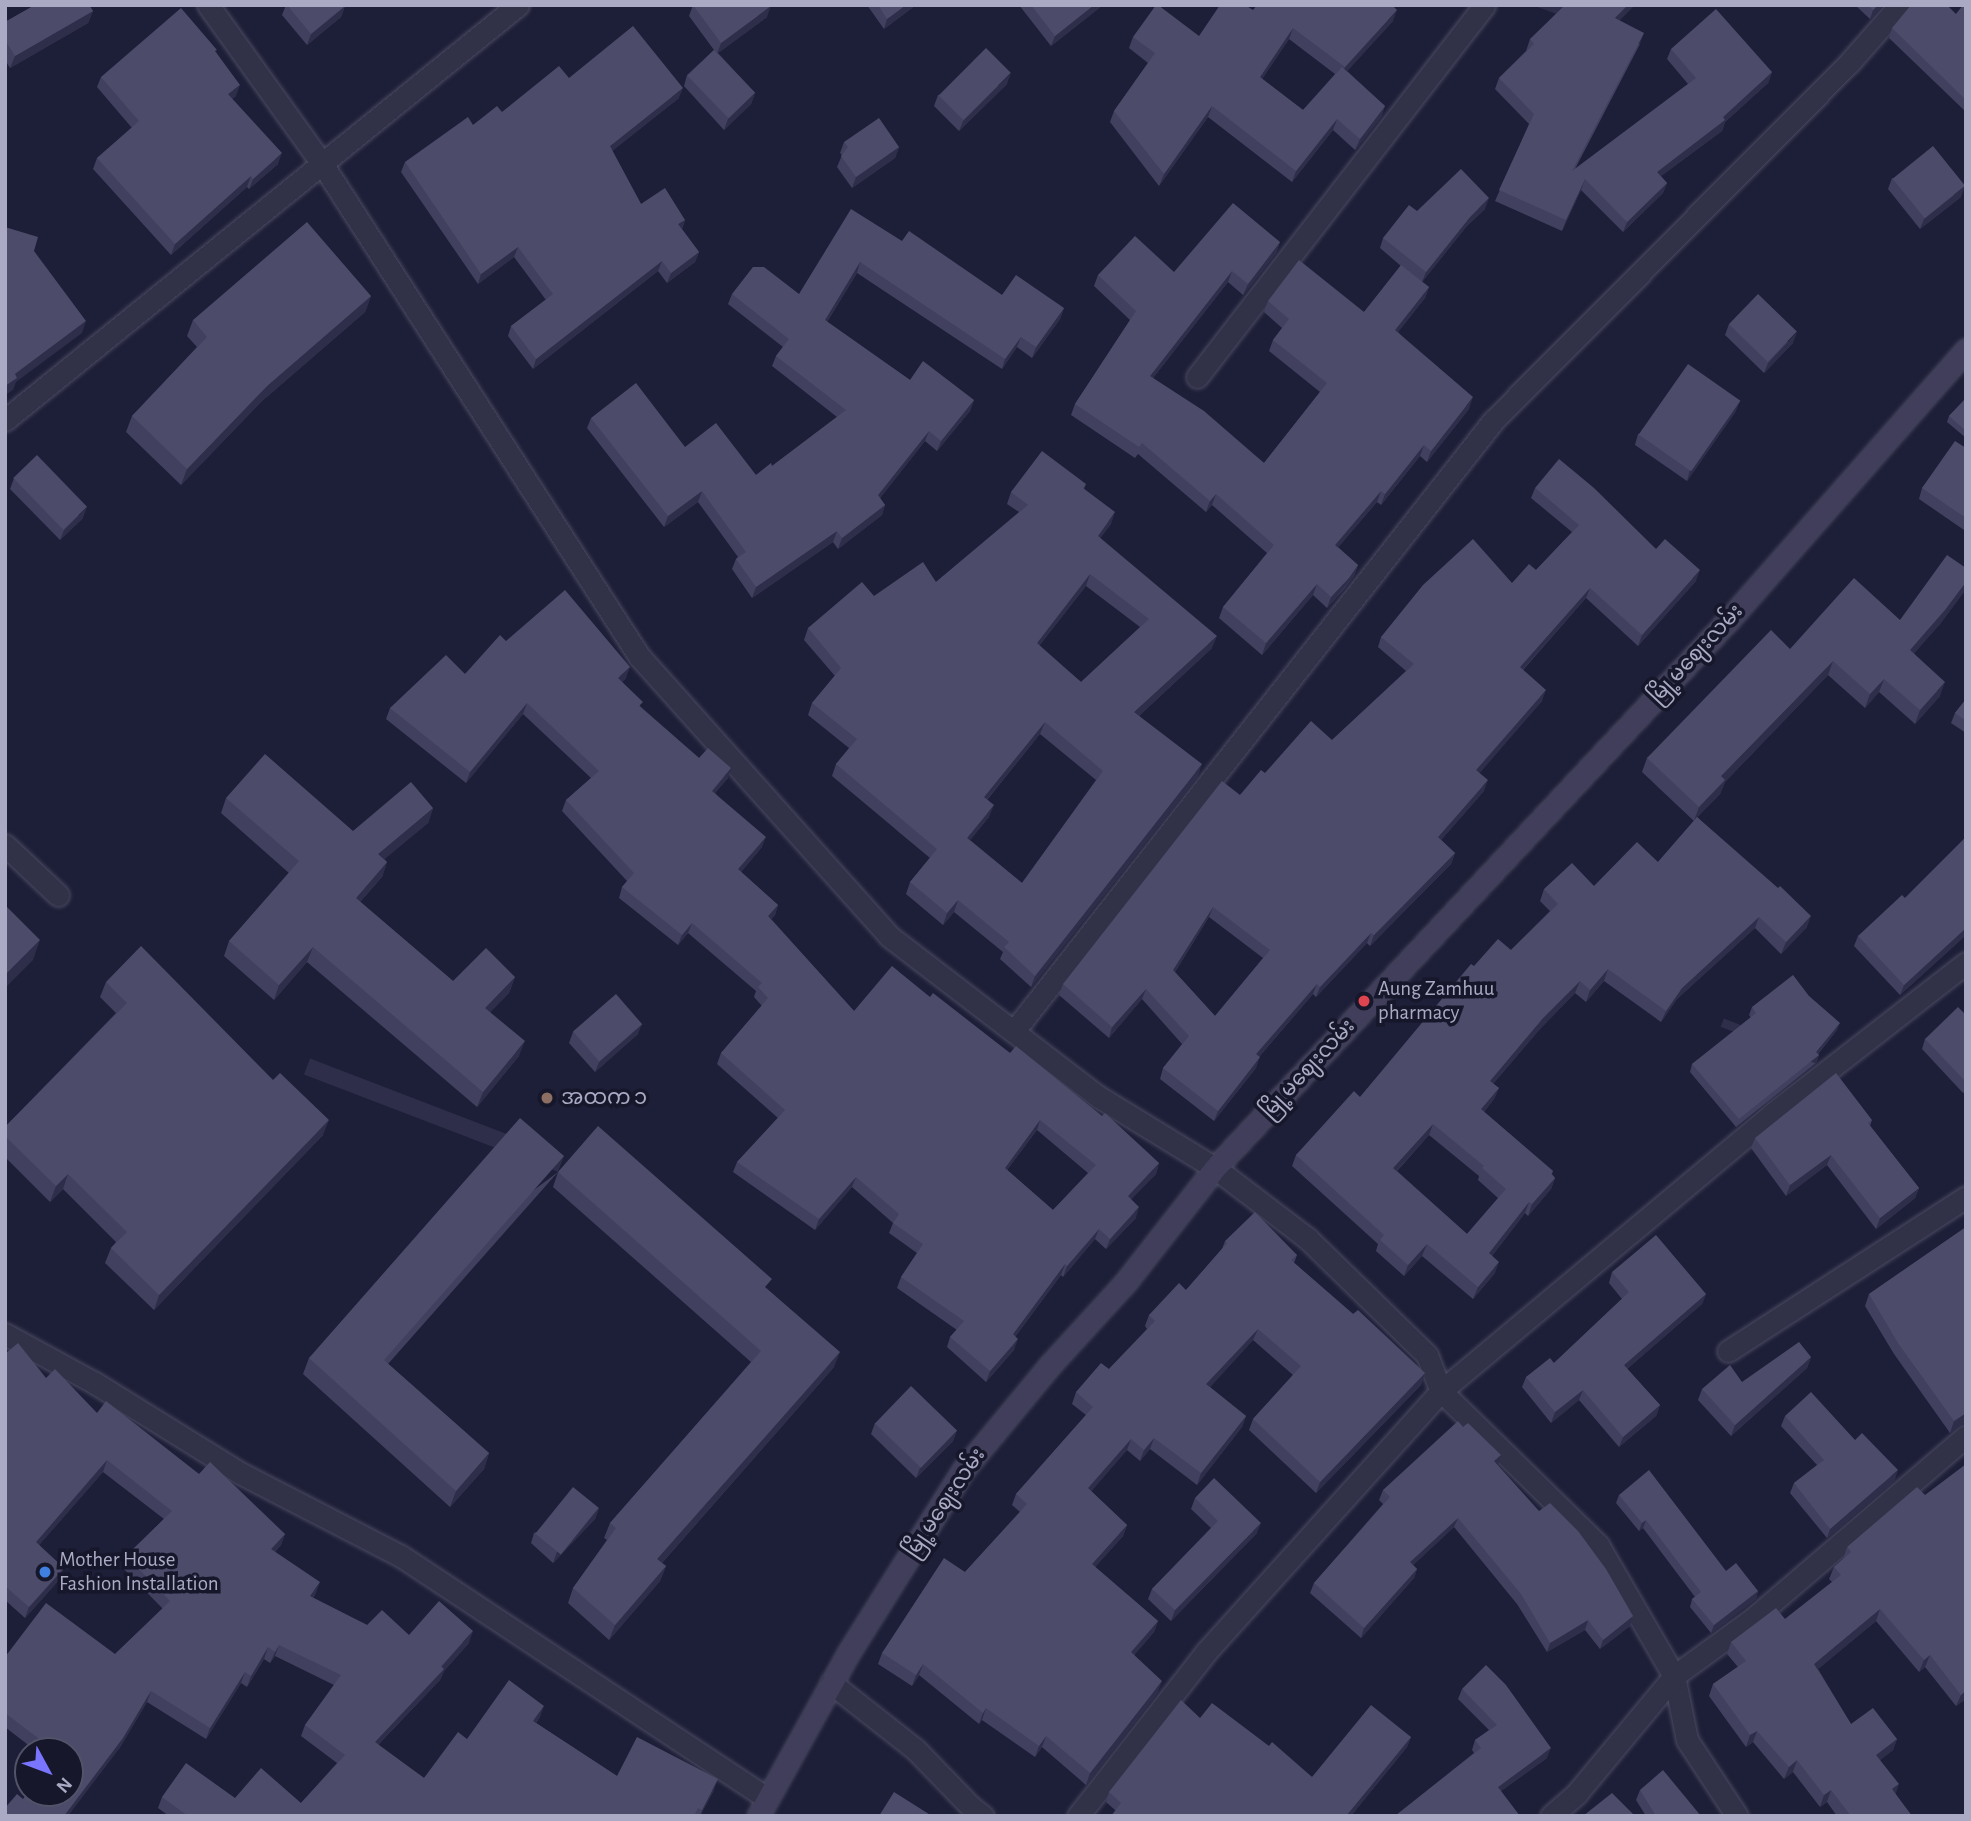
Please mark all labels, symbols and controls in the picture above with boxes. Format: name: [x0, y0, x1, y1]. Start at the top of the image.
street label: မြို့မဈေးလမ်း: [1644, 599, 1748, 709]
place label: Aung Zamhuu pharmacy: [1378, 976, 1494, 1026]
marker: Aung Zamhuu pharmacy: [1356, 993, 1372, 1009]
street label: မြို့မဈေးလမ်း: [1256, 1014, 1360, 1124]
place label: အထက ၁: [561, 1085, 647, 1111]
marker: အထက ၁: [539, 1090, 555, 1106]
street label: မြို့မဈေးလမ်း: [899, 1443, 991, 1563]
place label: Mother House Fashion Installation: [59, 1547, 219, 1597]
marker: Mother House Fashion Installation: [37, 1564, 53, 1580]
north arrow: [14, 1737, 84, 1807]
text: N: [52, 1774, 75, 1796]

